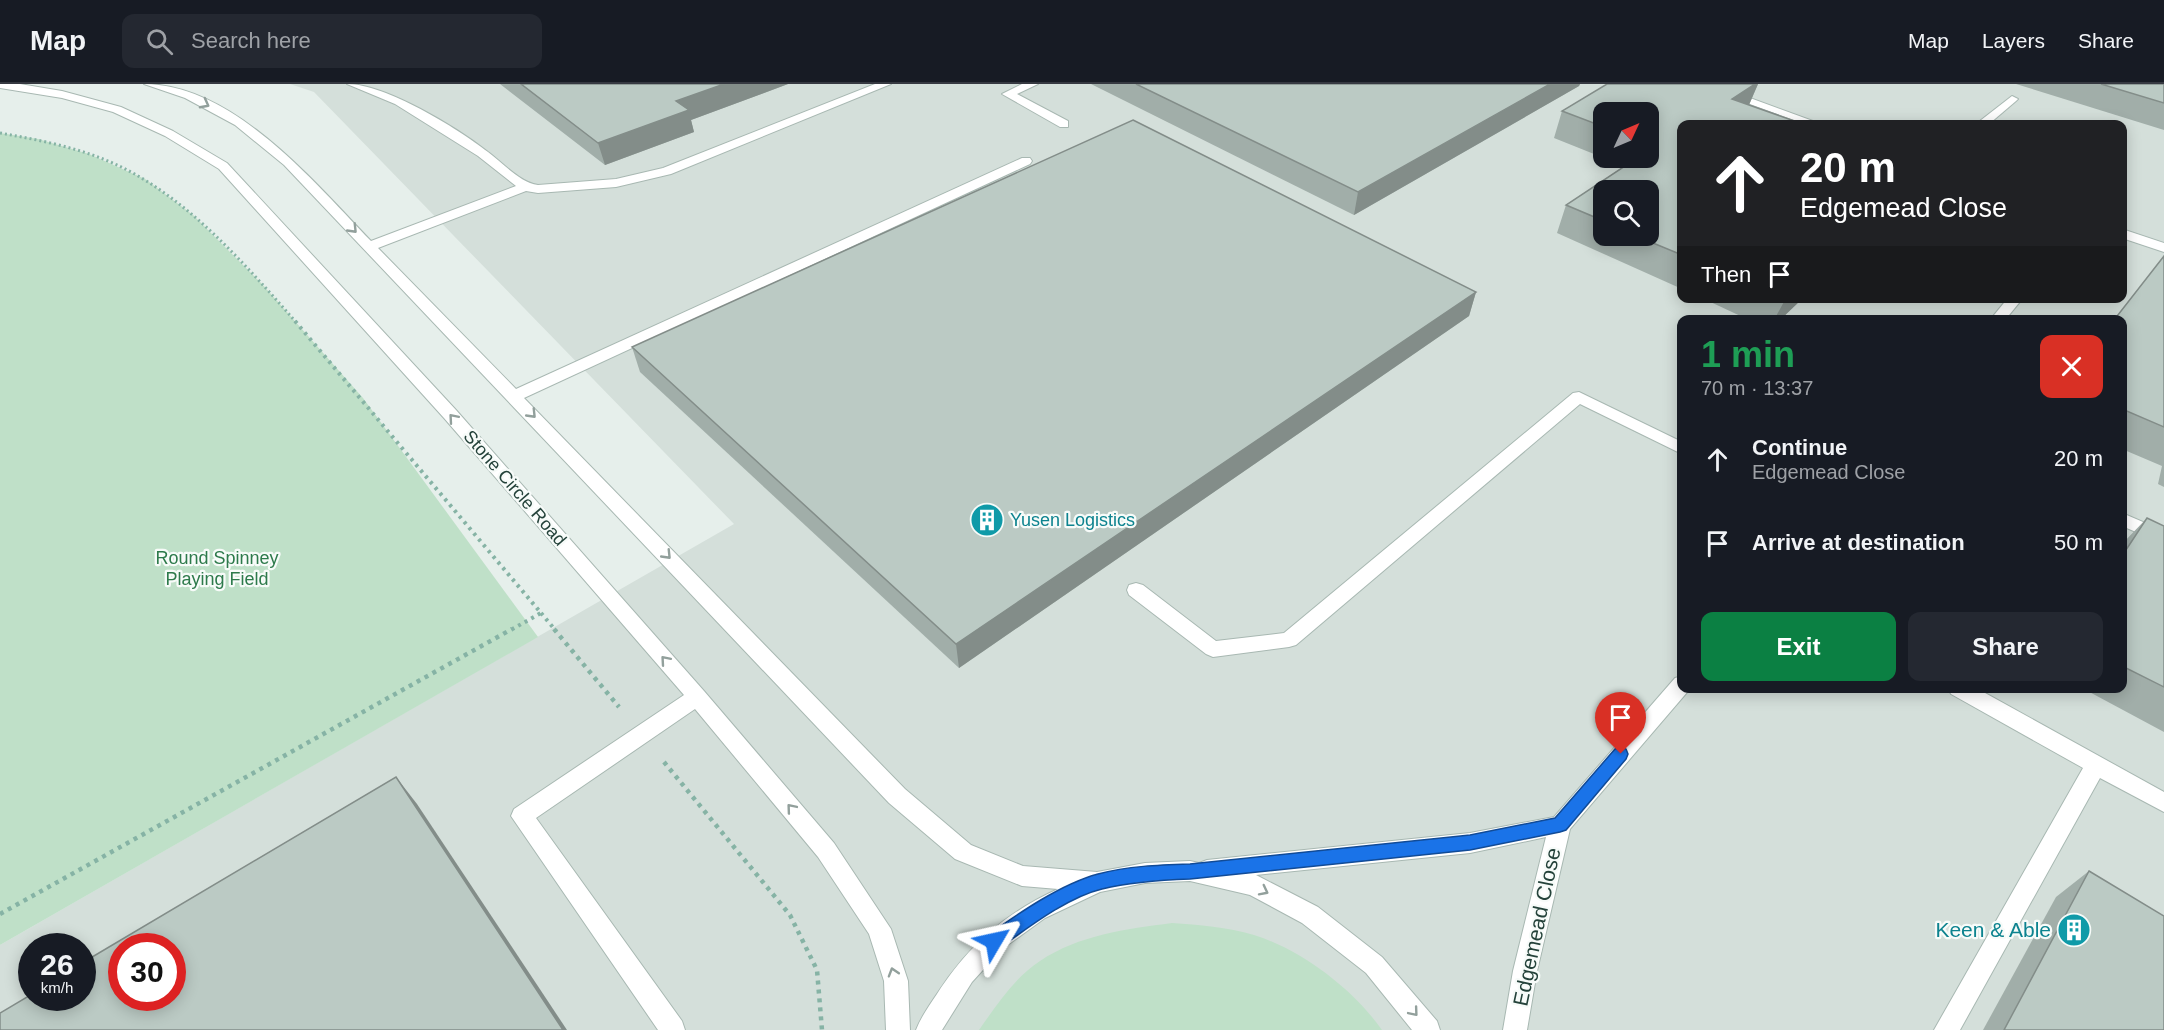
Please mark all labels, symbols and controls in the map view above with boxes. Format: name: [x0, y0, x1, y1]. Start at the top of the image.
search box: [122, 14, 542, 68]
text: Map: [30, 25, 86, 56]
icon: search: [143, 25, 176, 58]
text: Search here: [191, 28, 311, 53]
text: Map: [1908, 29, 1949, 52]
text: Layers: [1982, 29, 2045, 52]
text: Share: [2078, 29, 2134, 52]
one-way arrow: [199, 97, 209, 108]
north arrow: [1593, 102, 1659, 168]
map controls: [1593, 102, 1659, 246]
icon: ahead: [1701, 144, 1779, 222]
text: 20 m: [1800, 144, 1896, 191]
button: search: [1593, 180, 1659, 246]
text: Edgemead Close: [1800, 193, 2007, 223]
one-way arrow: [346, 222, 357, 232]
icon: arrive: [1763, 258, 1796, 291]
text: Then: [1701, 262, 1751, 287]
text: 1 min: [1701, 334, 1795, 375]
button: close: [2040, 335, 2103, 398]
text: 70 m · 13:37: [1701, 377, 1813, 399]
one-way arrow: [525, 407, 536, 418]
one-way arrow: [450, 414, 461, 425]
street label: Stone Circle Road: [460, 426, 570, 550]
text: Continue: [1752, 435, 1847, 460]
icon: ahead: [1701, 443, 1734, 476]
text: 20 m: [2054, 446, 2103, 471]
text: Edgemead Close: [1752, 461, 1905, 483]
building icon: Yusen Logistics: [969, 502, 1005, 538]
place label: Yusen Logistics: [1010, 510, 1135, 530]
icon: arrive: [1701, 527, 1734, 560]
text: Arrive at destination: [1752, 530, 1965, 555]
text: 50 m: [2054, 530, 2103, 555]
park label: Round Spinney Playing Field: [155, 548, 279, 589]
one-way arrow: [660, 549, 671, 559]
button: Exit: [1701, 612, 1896, 681]
button: Share: [1908, 612, 2103, 681]
one-way arrow: [661, 656, 672, 667]
pin: [1595, 692, 1646, 754]
icon: arrive: [1604, 701, 1637, 734]
one-way arrow: [787, 804, 798, 815]
street label: Edgemead Close: [1509, 846, 1565, 1008]
one-way arrow: [1258, 884, 1268, 895]
position arrow: [962, 909, 1026, 973]
building icon: Keen & Able: [2056, 912, 2092, 948]
place label: Keen & Able: [1935, 918, 2051, 941]
speed limit sign: 30: [108, 933, 186, 1011]
text: 26: [40, 948, 74, 981]
one-way arrow: [888, 967, 900, 978]
text: km/h: [41, 979, 73, 996]
one-way arrow: [1407, 1005, 1418, 1016]

